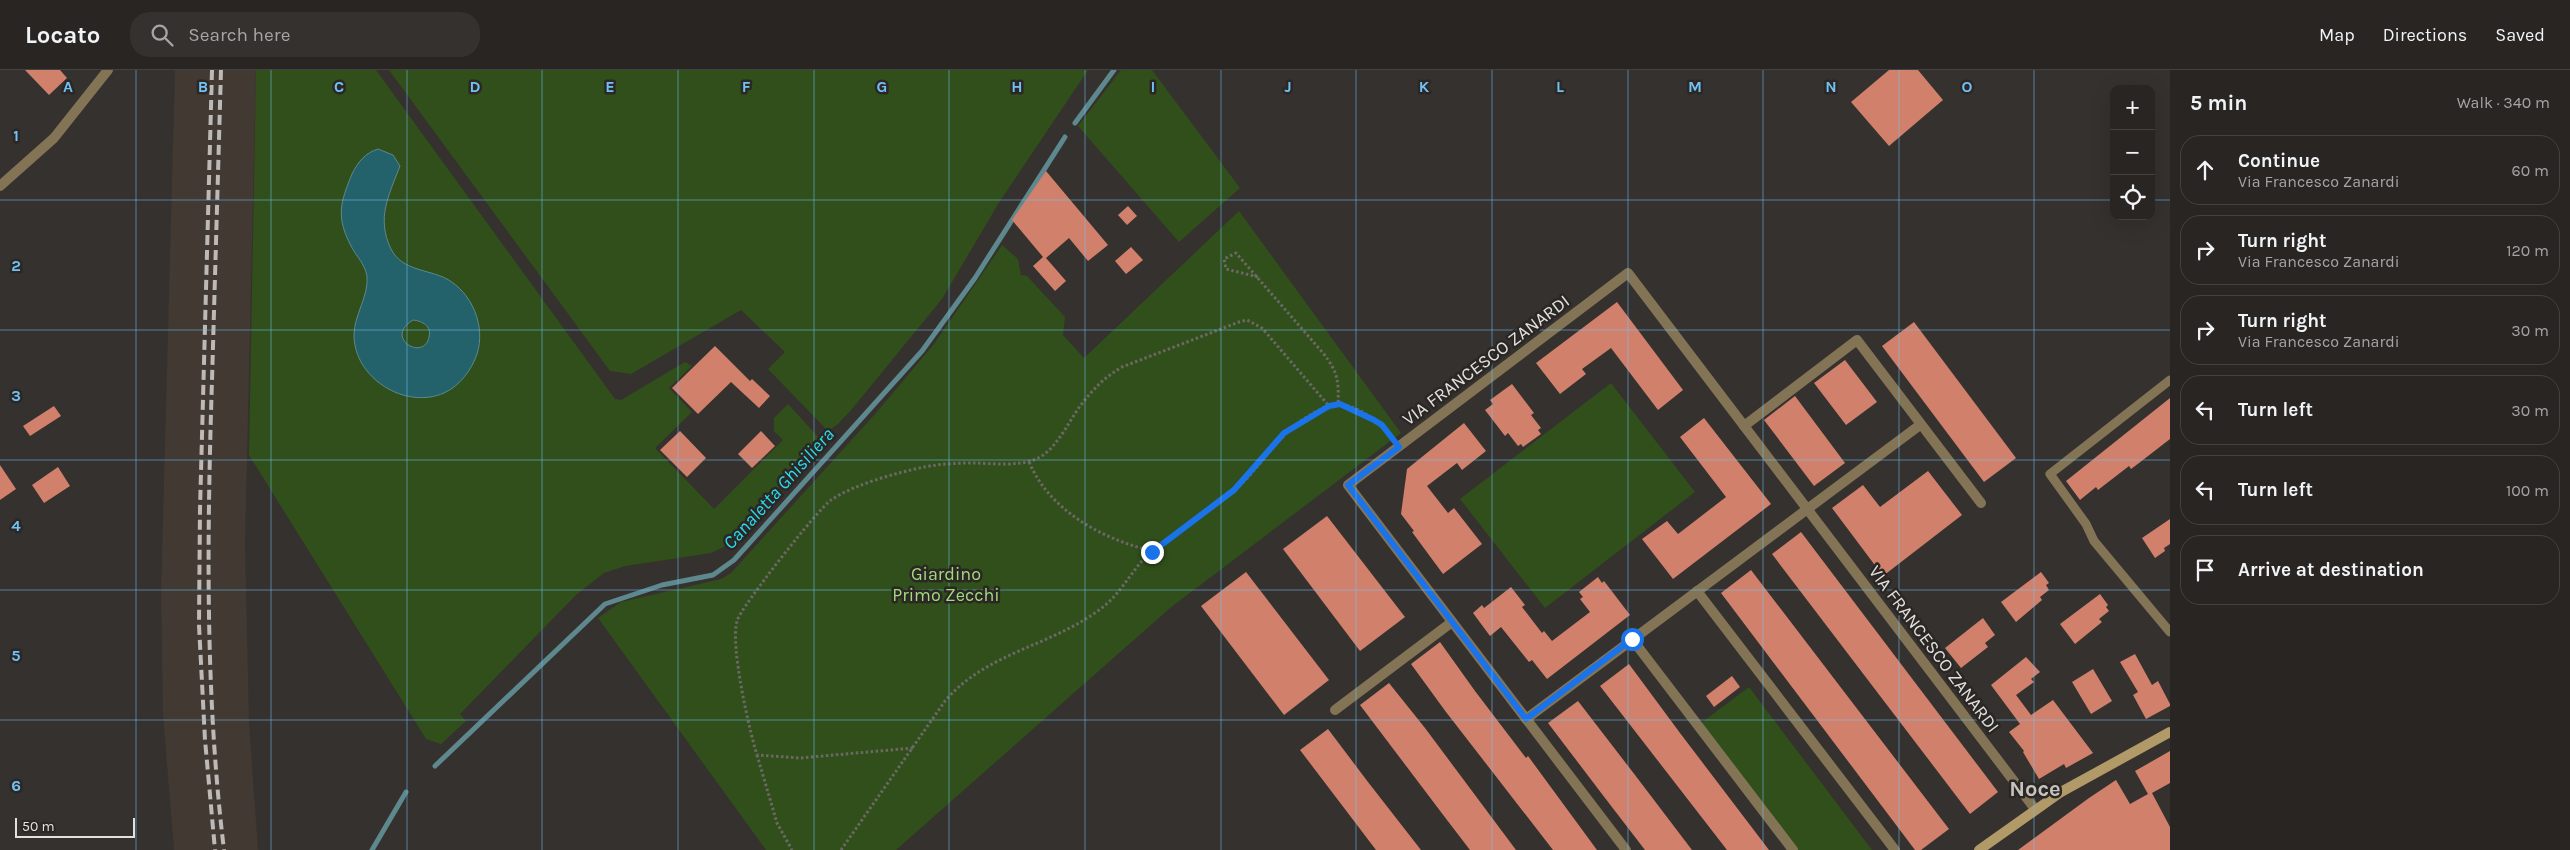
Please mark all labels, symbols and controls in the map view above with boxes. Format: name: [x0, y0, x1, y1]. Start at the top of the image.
search box: [130, 12, 480, 57]
text: Locato: [25, 21, 100, 49]
icon: search: [148, 21, 176, 49]
text: Search here: [188, 24, 290, 46]
text: Map: [2319, 24, 2355, 46]
text: Directions: [2383, 24, 2467, 46]
text: Saved: [2495, 24, 2545, 46]
text: A: [63, 77, 73, 96]
text: B: [198, 77, 208, 96]
text: C: [334, 77, 344, 96]
text: D: [470, 77, 481, 96]
text: E: [605, 77, 615, 96]
text: F: [742, 77, 751, 96]
text: G: [877, 77, 887, 96]
text: H: [1011, 77, 1023, 96]
text: I: [1151, 77, 1155, 96]
text: J: [1284, 77, 1292, 96]
text: K: [1419, 77, 1430, 96]
text: L: [1556, 77, 1564, 96]
text: M: [1688, 77, 1702, 96]
text: N: [1825, 77, 1837, 96]
text: O: [1962, 77, 1973, 96]
map controls: [2110, 85, 2155, 220]
button: +: [2110, 85, 2155, 130]
text: 5 min: [2190, 91, 2247, 115]
text: Walk · 340 m: [2457, 93, 2550, 112]
text: 1: [13, 126, 19, 145]
button: −: [2110, 130, 2155, 175]
text: Continue: [2238, 150, 2320, 172]
icon: ahead: [2191, 156, 2219, 184]
text: 60 m: [2512, 161, 2549, 180]
text: Via Francesco Zanardi: [2238, 172, 2399, 191]
button: locate: [2110, 175, 2155, 220]
text: Turn right: [2238, 230, 2327, 252]
icon: right: [2191, 236, 2219, 264]
text: 120 m: [2506, 241, 2549, 260]
text: Via Francesco Zanardi: [2238, 252, 2399, 271]
text: 2: [11, 256, 21, 275]
street label: VIA FRANCESCO ZANARDI: [1398, 290, 1574, 430]
text: Turn right: [2238, 310, 2327, 332]
icon: right: [2191, 316, 2219, 344]
text: 30 m: [2511, 321, 2549, 340]
text: Via Francesco Zanardi: [2238, 332, 2399, 351]
text: 3: [11, 386, 21, 405]
icon: left: [2191, 396, 2219, 424]
text: Turn left: [2238, 399, 2313, 421]
text: 30 m: [2511, 401, 2549, 420]
water label: Canaletta Ghisiliera: [719, 424, 839, 554]
icon: left: [2191, 476, 2219, 504]
text: Turn left: [2238, 479, 2313, 501]
text: 100 m: [2506, 481, 2549, 500]
text: 4: [11, 516, 21, 535]
route end: [1141, 541, 1164, 564]
icon: arrive: [2191, 556, 2219, 584]
text: Arrive at destination: [2238, 559, 2424, 581]
street label: VIA FRANCESCO ZANARDI: [1864, 561, 2004, 737]
park label: Giardino Primo Zecchi: [892, 563, 1000, 606]
route start: [1621, 628, 1644, 651]
text: 5: [11, 646, 21, 665]
text: 6: [11, 776, 21, 795]
district label: Noce: [2009, 776, 2061, 802]
scale bar: [15, 815, 135, 838]
text: 50 m: [22, 818, 55, 835]

